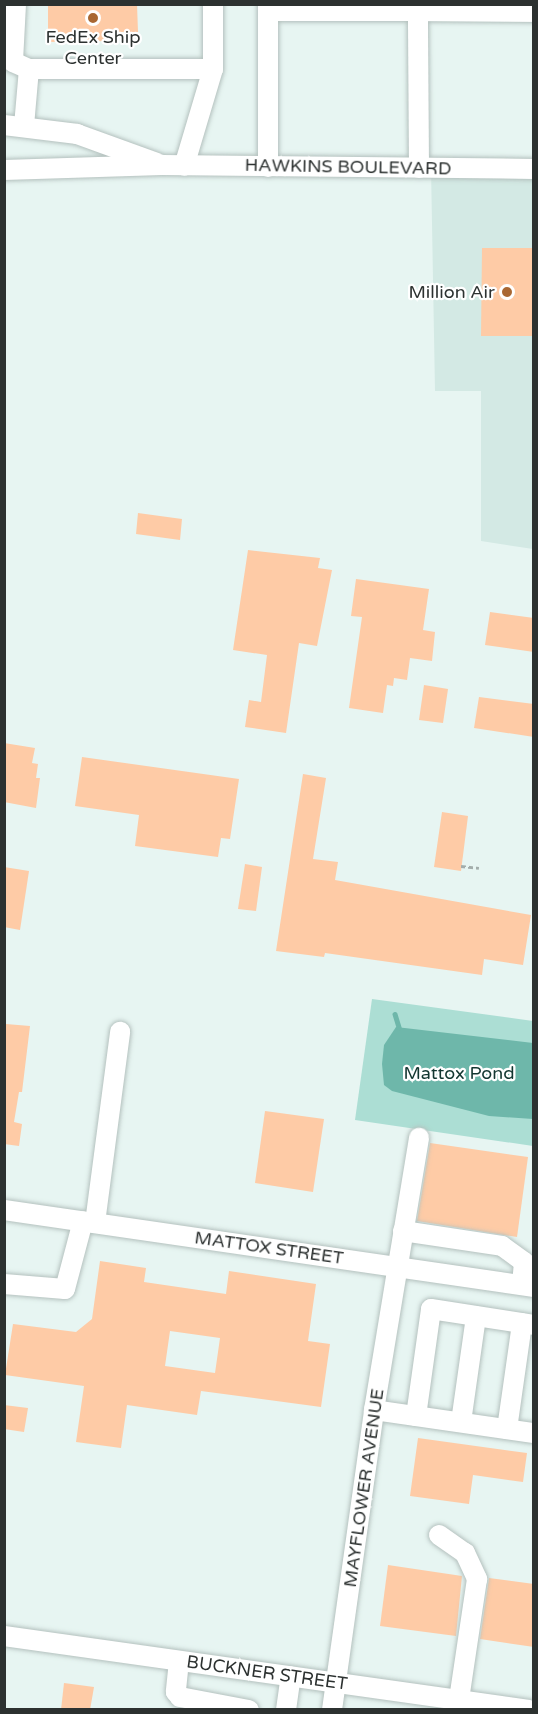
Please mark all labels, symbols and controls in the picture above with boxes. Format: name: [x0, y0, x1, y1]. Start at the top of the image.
marker: FedEx Ship Center: [86, 11, 100, 25]
place label: FedEx Ship Center: [45, 27, 141, 70]
street label: HAWKINS BOULEVARD: [244, 154, 452, 180]
place label: Million Air: [409, 281, 495, 303]
marker: Million Air: [500, 285, 514, 299]
park label: Mattox Pond: [403, 1062, 515, 1084]
street label: MATTOX STREET: [193, 1227, 345, 1269]
street label: MAYFLOWER AVENUE: [339, 1387, 389, 1589]
street label: BUCKNER STREET: [185, 1651, 349, 1695]

